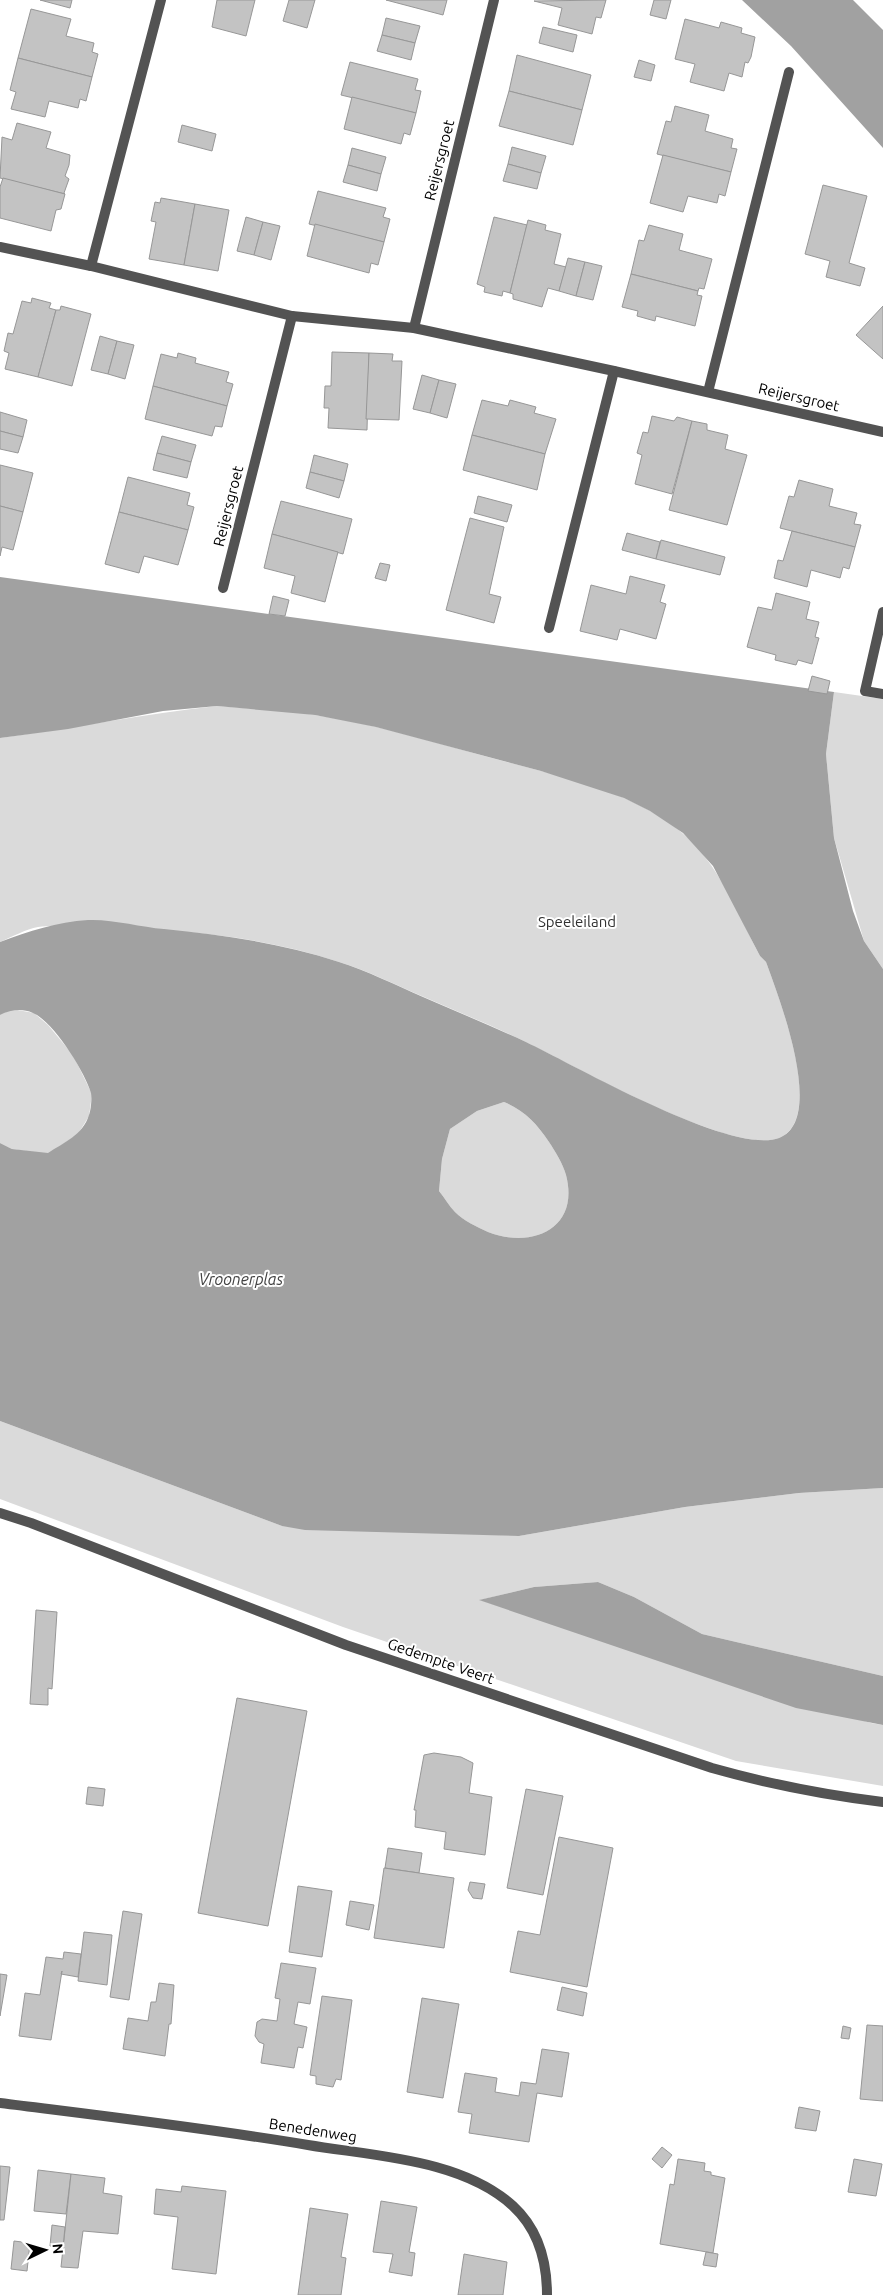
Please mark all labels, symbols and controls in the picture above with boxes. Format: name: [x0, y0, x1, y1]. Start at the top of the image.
street label: Reijersgroet: [421, 118, 457, 202]
street label: Reijersgroet: [757, 379, 841, 415]
street label: Reijersgroet: [210, 464, 246, 548]
park label: Speeleiland: [538, 913, 616, 930]
water label: Vroonerplas: [199, 1270, 283, 1288]
street label: Gedempte Veert: [385, 1635, 497, 1687]
street label: Benedenweg: [268, 2115, 358, 2145]
north arrow: [20, 2225, 70, 2275]
text: N: [50, 2243, 66, 2255]

